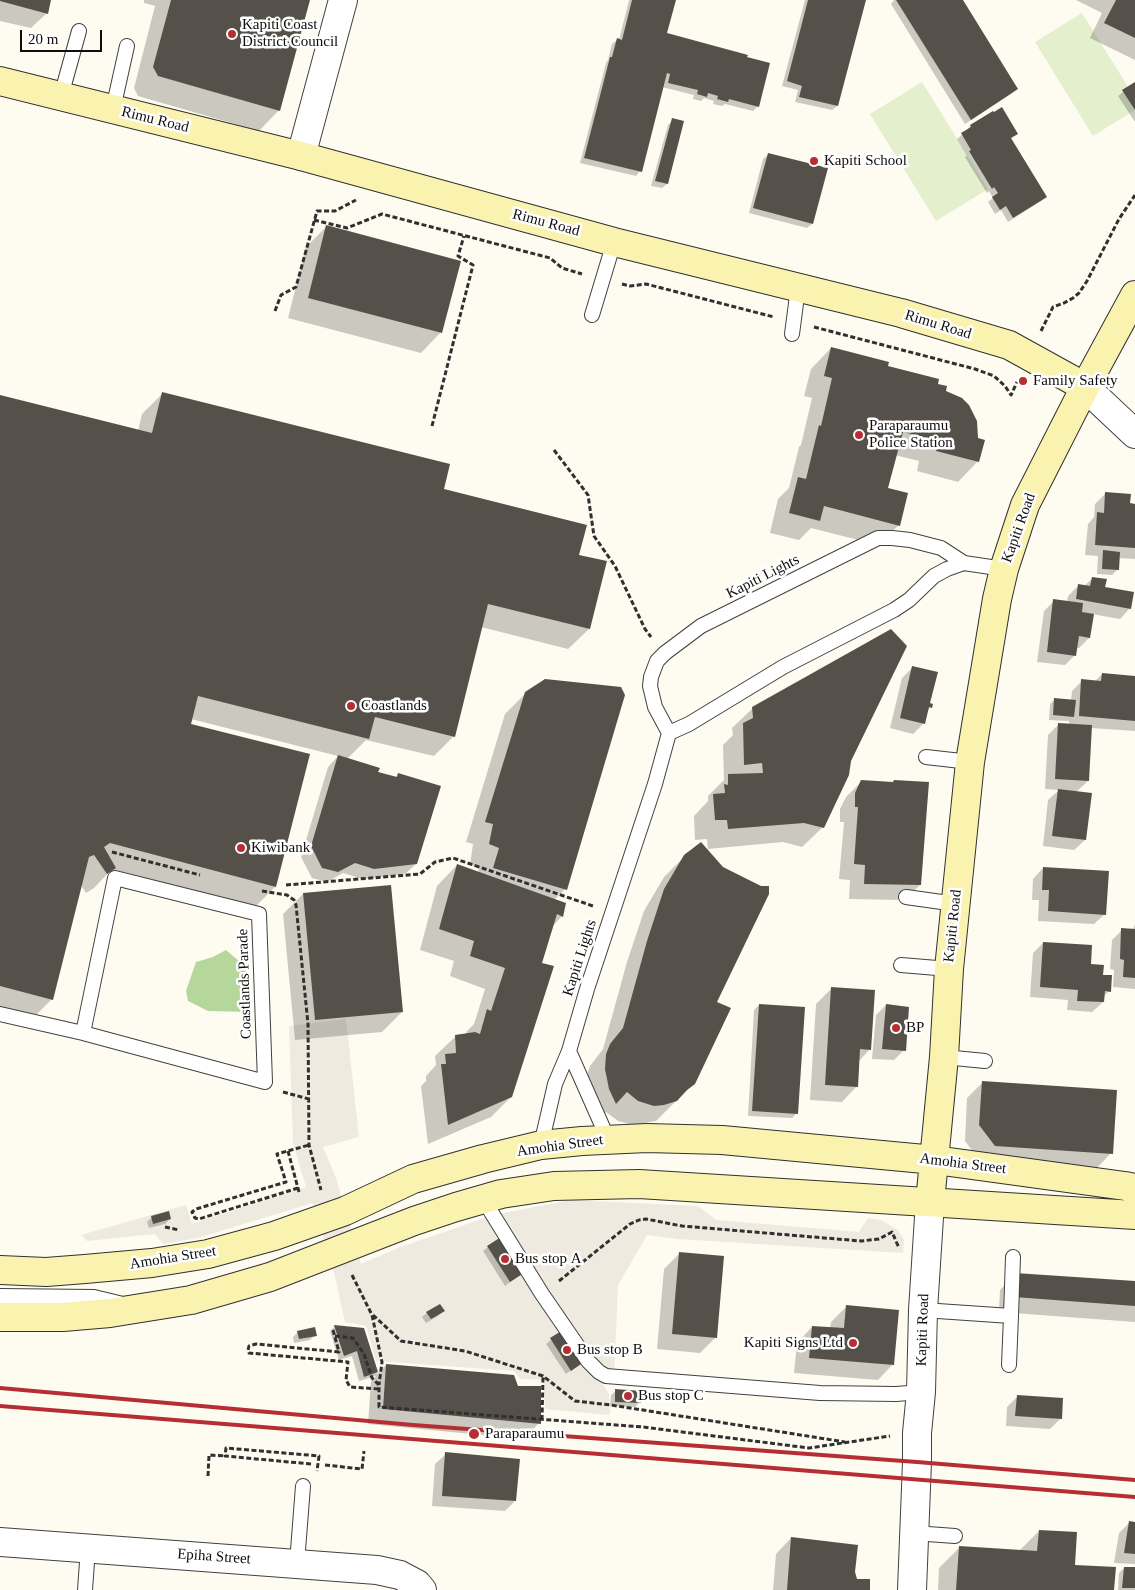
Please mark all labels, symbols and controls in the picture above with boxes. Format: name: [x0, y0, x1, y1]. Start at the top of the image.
place label: Kapiti Coast District Council: [242, 16, 338, 51]
scale bar: [22, 20, 105, 52]
marker: Kapiti Coast District Council: [226, 28, 238, 40]
text: 20 m: [28, 31, 58, 47]
street label: Rimu Road: [119, 103, 191, 137]
place label: Kapiti School: [824, 152, 907, 170]
marker: Kapiti School: [808, 155, 820, 167]
street label: Rimu Road: [510, 205, 582, 241]
street label: Rimu Road: [902, 306, 974, 344]
place label: Family Safety: [1033, 372, 1118, 390]
marker: Family Safety: [1017, 375, 1029, 387]
place label: Paraparaumu Police Station: [869, 417, 953, 452]
marker: Paraparaumu Police Station: [853, 429, 865, 441]
street label: Kapiti Road: [998, 491, 1040, 565]
street label: Kapiti Lights: [723, 551, 803, 603]
place label: Coastlands: [361, 697, 427, 715]
marker: Coastlands: [345, 700, 357, 712]
place label: Kiwibank: [251, 839, 310, 857]
marker: Kiwibank: [235, 842, 247, 854]
street label: Kapiti Road: [940, 889, 966, 963]
street label: Kapiti Lights: [559, 917, 601, 999]
street label: Coastlands Parade: [234, 929, 256, 1039]
place label: BP: [906, 1019, 924, 1037]
marker: BP: [890, 1022, 902, 1034]
street label: Amohia Street: [516, 1131, 604, 1161]
street label: Amohia Street: [919, 1150, 1007, 1178]
street label: Amohia Street: [129, 1242, 217, 1274]
place label: Bus stop A: [515, 1250, 582, 1268]
marker: Bus stop A: [499, 1253, 511, 1265]
street label: Kapiti Road: [913, 1293, 933, 1367]
place label: Kapiti Signs Ltd: [744, 1334, 843, 1352]
marker: Kapiti Signs Ltd: [847, 1337, 859, 1349]
place label: Bus stop B: [577, 1341, 643, 1359]
marker: Bus stop B: [561, 1344, 573, 1356]
place label: Bus stop C: [638, 1387, 704, 1405]
marker: Bus stop C: [622, 1390, 634, 1402]
place label: Paraparaumu: [485, 1425, 564, 1443]
marker: Paraparaumu: [467, 1427, 481, 1441]
street label: Epiha Street: [177, 1545, 251, 1569]

